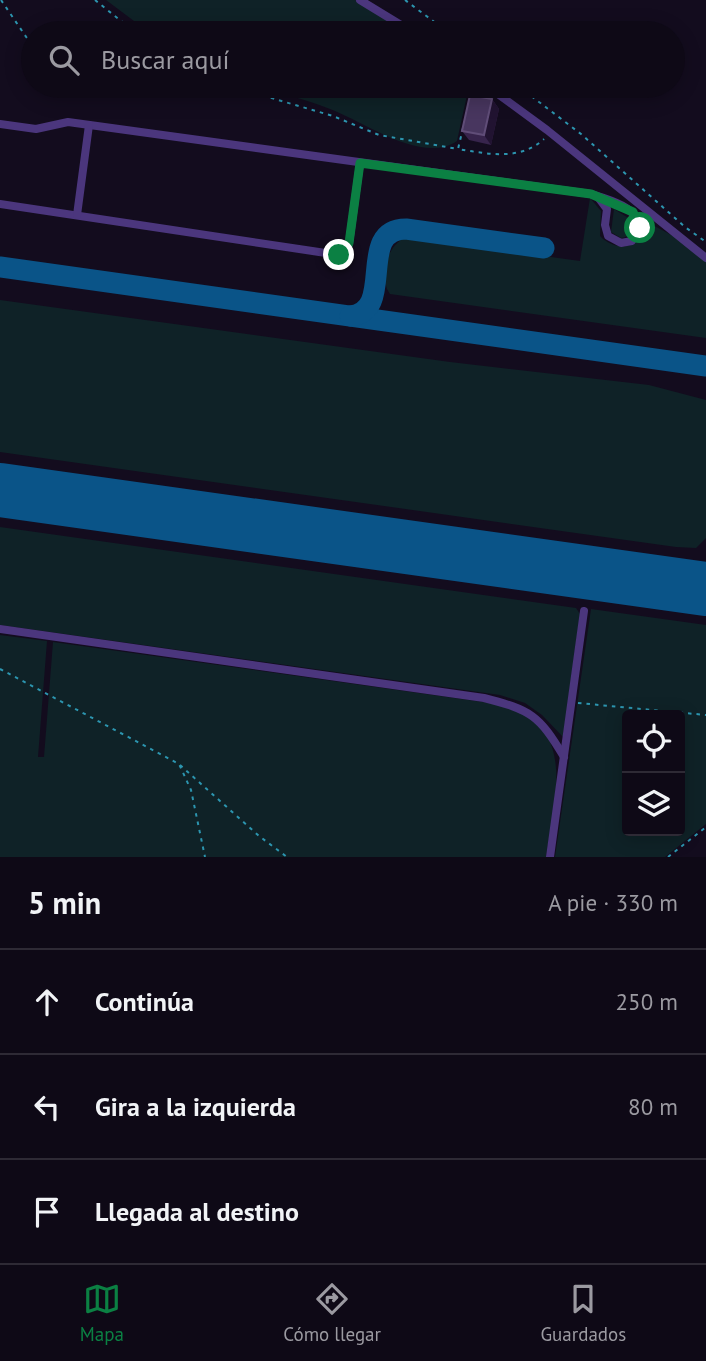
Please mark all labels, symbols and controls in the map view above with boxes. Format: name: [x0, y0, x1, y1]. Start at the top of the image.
search box: [21, 21, 685, 98]
icon: search: [45, 41, 83, 79]
text: Buscar aquí: [101, 43, 229, 76]
route start: [624, 212, 655, 243]
route end: [323, 239, 354, 270]
map controls: [622, 710, 685, 836]
button: locate: [622, 710, 685, 773]
button: layers: [622, 773, 685, 836]
text: 5 min: [28, 883, 101, 922]
text: A pie · 330 m: [548, 888, 678, 917]
icon: ahead: [28, 983, 66, 1021]
text: Continúa: [95, 985, 194, 1018]
text: 250 m: [616, 987, 678, 1016]
icon: left: [28, 1088, 66, 1126]
text: Gira a la izquierda: [95, 1090, 296, 1123]
text: 80 m: [628, 1092, 678, 1121]
icon: arrive: [28, 1193, 66, 1231]
text: Llegada al destino: [95, 1195, 299, 1228]
tab: Mapa: [80, 1280, 124, 1346]
tab: Cómo llegar: [283, 1280, 381, 1346]
tab: Guardados: [540, 1280, 626, 1346]

